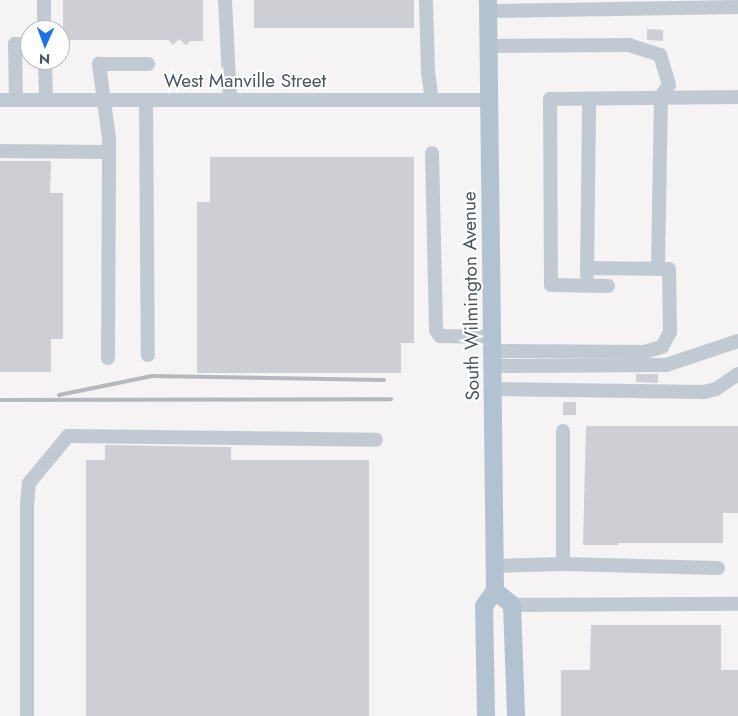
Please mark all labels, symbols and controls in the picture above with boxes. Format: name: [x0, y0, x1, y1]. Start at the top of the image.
north arrow: [20, 20, 70, 70]
text: N: [39, 49, 50, 69]
street label: West Manville Street: [164, 70, 326, 92]
street label: South Wilmington Avenue: [458, 191, 484, 401]

